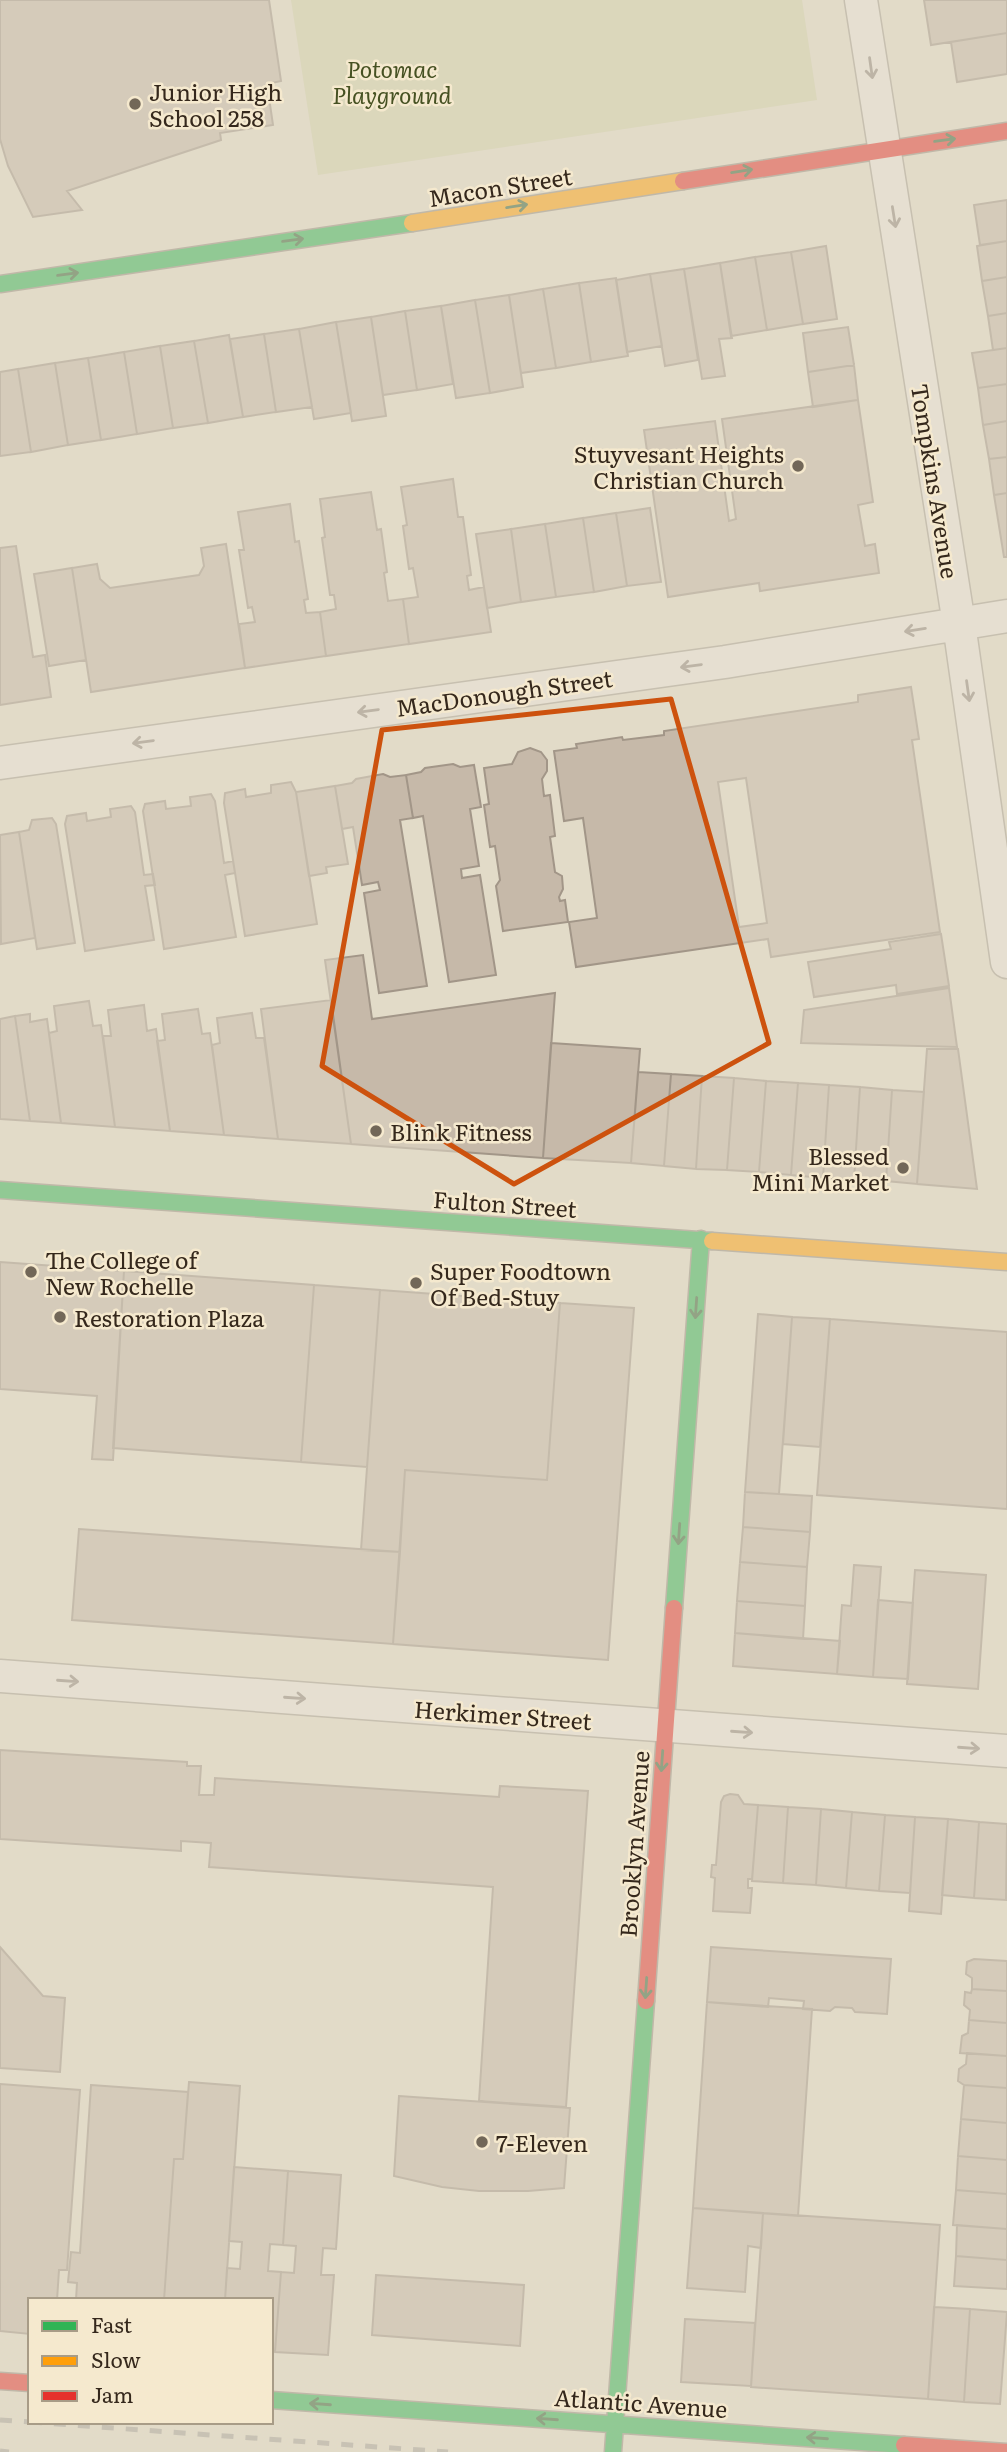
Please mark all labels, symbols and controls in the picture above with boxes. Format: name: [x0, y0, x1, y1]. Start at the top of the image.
park label: Potomac Playground: [332, 51, 453, 111]
one-way arrow: [864, 56, 877, 78]
place label: Junior High School 258: [149, 74, 282, 134]
marker: Junior High School 258: [127, 96, 143, 112]
one-way arrow: [933, 133, 956, 146]
street label: Macon Street: [426, 158, 575, 214]
one-way arrow: [730, 164, 753, 177]
one-way arrow: [506, 199, 528, 212]
one-way arrow: [888, 205, 901, 228]
one-way arrow: [281, 234, 303, 247]
one-way arrow: [56, 267, 78, 280]
street label: Tompkins Avenue: [904, 381, 968, 581]
place label: Stuyvesant Heights Christian Church: [574, 436, 784, 496]
marker: Stuyvesant Heights Christian Church: [790, 458, 806, 474]
one-way arrow: [904, 624, 927, 637]
street label: MacDonough Street: [393, 660, 615, 724]
one-way arrow: [680, 660, 703, 673]
one-way arrow: [962, 679, 975, 702]
one-way arrow: [357, 705, 380, 718]
one-way arrow: [132, 736, 155, 749]
place label: Blink Fitness: [390, 1114, 532, 1148]
marker: Blink Fitness: [368, 1123, 384, 1139]
place label: Blessed Mini Market: [751, 1138, 890, 1198]
marker: Blessed Mini Market: [895, 1160, 911, 1176]
street label: Fulton Street: [432, 1181, 579, 1225]
place label: The College of New Rochelle: [45, 1242, 199, 1302]
place label: Super Foodtown Of Bed-Stuy: [430, 1253, 611, 1313]
marker: The College of New Rochelle: [23, 1264, 39, 1280]
marker: Super Foodtown Of Bed-Stuy: [408, 1275, 424, 1291]
one-way arrow: [689, 1296, 702, 1319]
place label: Restoration Plaza: [74, 1300, 265, 1334]
marker: Restoration Plaza: [52, 1309, 68, 1325]
one-way arrow: [672, 1523, 685, 1546]
one-way arrow: [56, 1675, 79, 1688]
street label: Herkimer Street: [413, 1691, 594, 1737]
one-way arrow: [283, 1692, 306, 1705]
one-way arrow: [730, 1726, 752, 1739]
one-way arrow: [957, 1742, 979, 1755]
street label: Brooklyn Avenue: [610, 1749, 656, 1939]
one-way arrow: [655, 1749, 668, 1772]
one-way arrow: [639, 1976, 652, 1999]
place label: 7-Eleven: [496, 2125, 588, 2159]
marker: 7-Eleven: [474, 2134, 490, 2150]
legend: [28, 2298, 273, 2424]
text: Fast: [91, 2308, 132, 2339]
text: Slow: [91, 2343, 141, 2374]
text: Jam: [91, 2378, 133, 2409]
street label: Atlantic Avenue: [553, 2379, 729, 2425]
one-way arrow: [310, 2397, 332, 2410]
one-way arrow: [536, 2412, 559, 2425]
one-way arrow: [806, 2431, 829, 2444]

